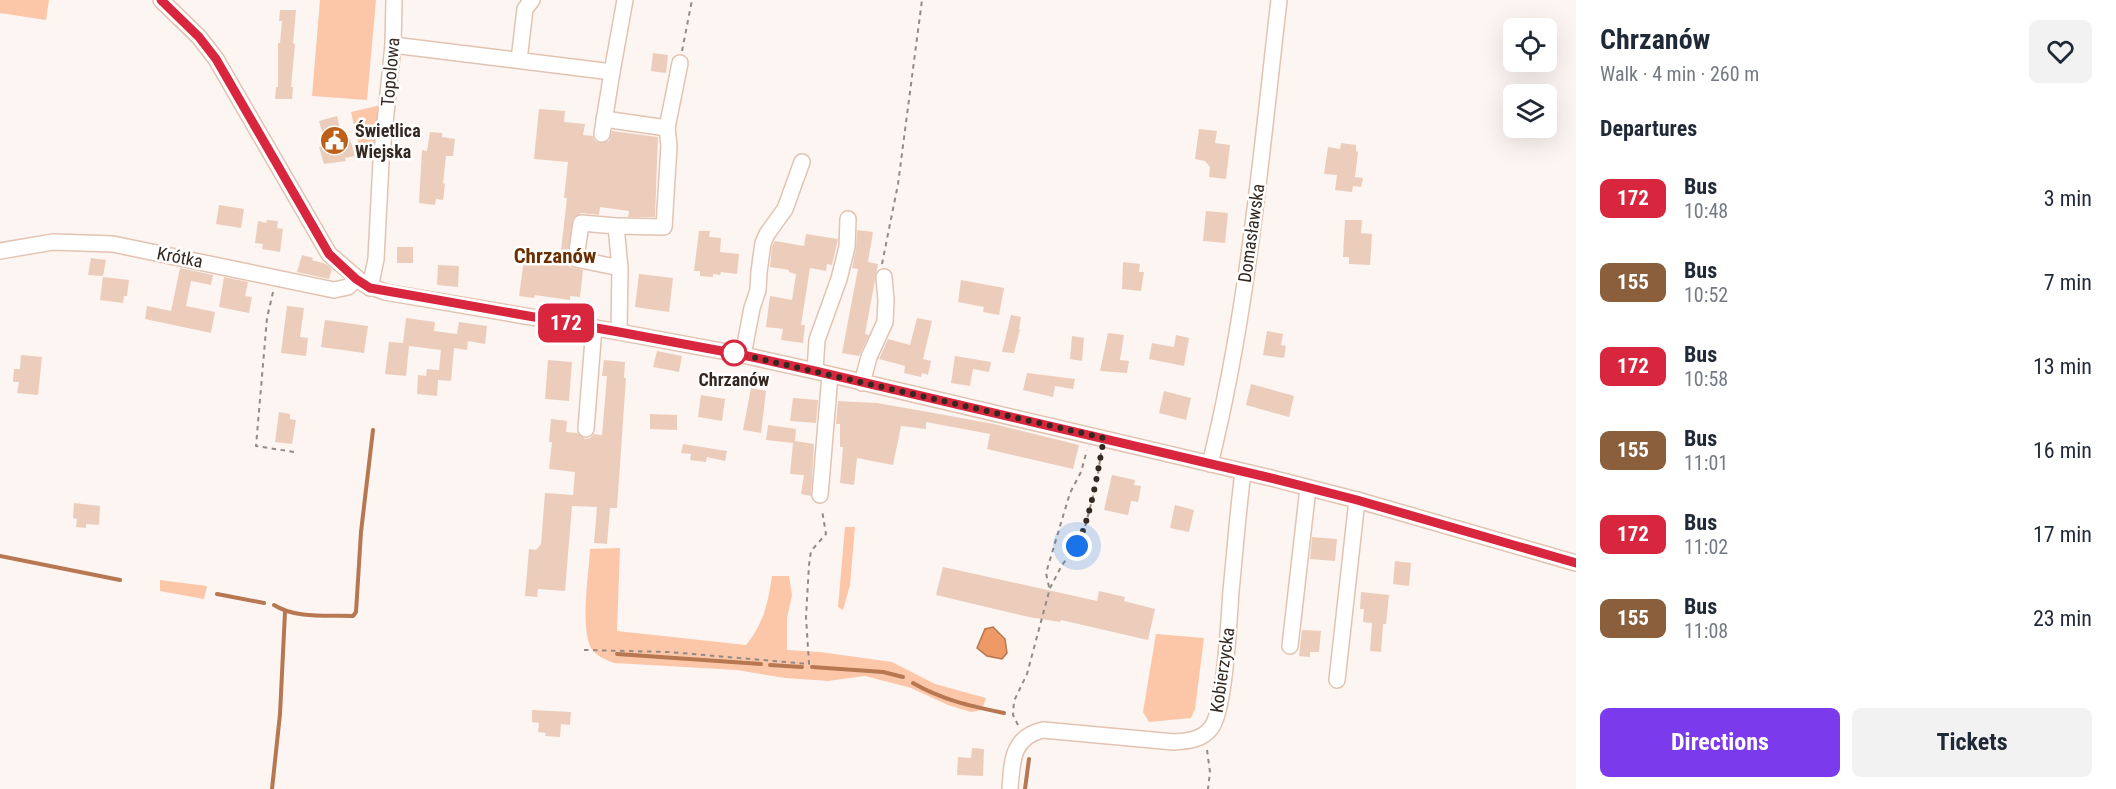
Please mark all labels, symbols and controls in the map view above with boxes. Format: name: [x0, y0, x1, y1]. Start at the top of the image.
map controls: [1503, 18, 1557, 138]
button: locate: [1503, 18, 1557, 72]
button: heart: [2029, 20, 2092, 83]
text: Chrzanów: [1600, 23, 1710, 56]
street label: Topolowa: [377, 37, 403, 107]
text: Walk · 4 min · 260 m: [1600, 62, 1759, 86]
button: layers: [1503, 84, 1557, 138]
text: Departures: [1600, 116, 1697, 141]
place label: Świetlica Wiejska: [355, 120, 421, 162]
public building icon: Świetlica Wiejska: [318, 124, 350, 156]
text: Bus: [1684, 174, 1717, 199]
street label: Domasławska: [1234, 182, 1268, 284]
text: 172: [1617, 186, 1649, 210]
text: 3 min: [2044, 186, 2092, 211]
text: 10:48: [1684, 199, 1728, 223]
street label: Krótka: [155, 242, 205, 272]
district label: Chrzanów: [514, 244, 596, 268]
text: Bus: [1684, 258, 1717, 283]
text: 155: [1617, 270, 1649, 294]
text: 7 min: [2044, 270, 2092, 295]
text: 10:52: [1684, 283, 1728, 307]
line badge: 172: [532, 304, 600, 342]
text: 172: [550, 311, 582, 335]
marker: Chrzanów: [721, 340, 747, 366]
text: Bus: [1684, 342, 1717, 367]
text: 172: [1617, 354, 1649, 378]
text: 13 min: [2033, 354, 2092, 379]
text: 10:58: [1684, 367, 1728, 391]
place label: Chrzanów: [699, 369, 770, 390]
text: Bus: [1684, 426, 1717, 451]
text: 155: [1617, 438, 1649, 462]
text: 16 min: [2033, 438, 2092, 463]
text: 11:01: [1684, 451, 1728, 475]
text: Bus: [1684, 510, 1717, 535]
text: 172: [1617, 522, 1649, 546]
text: 17 min: [2033, 522, 2092, 547]
your location: [1062, 531, 1092, 561]
text: 11:02: [1684, 535, 1728, 559]
text: Bus: [1684, 594, 1717, 619]
text: 155: [1617, 606, 1649, 630]
text: 23 min: [2033, 606, 2092, 631]
text: 11:08: [1684, 619, 1728, 643]
street label: Kobierzycka: [1206, 626, 1238, 714]
button: Directions: [1600, 708, 1840, 777]
button: Tickets: [1852, 708, 2092, 777]

